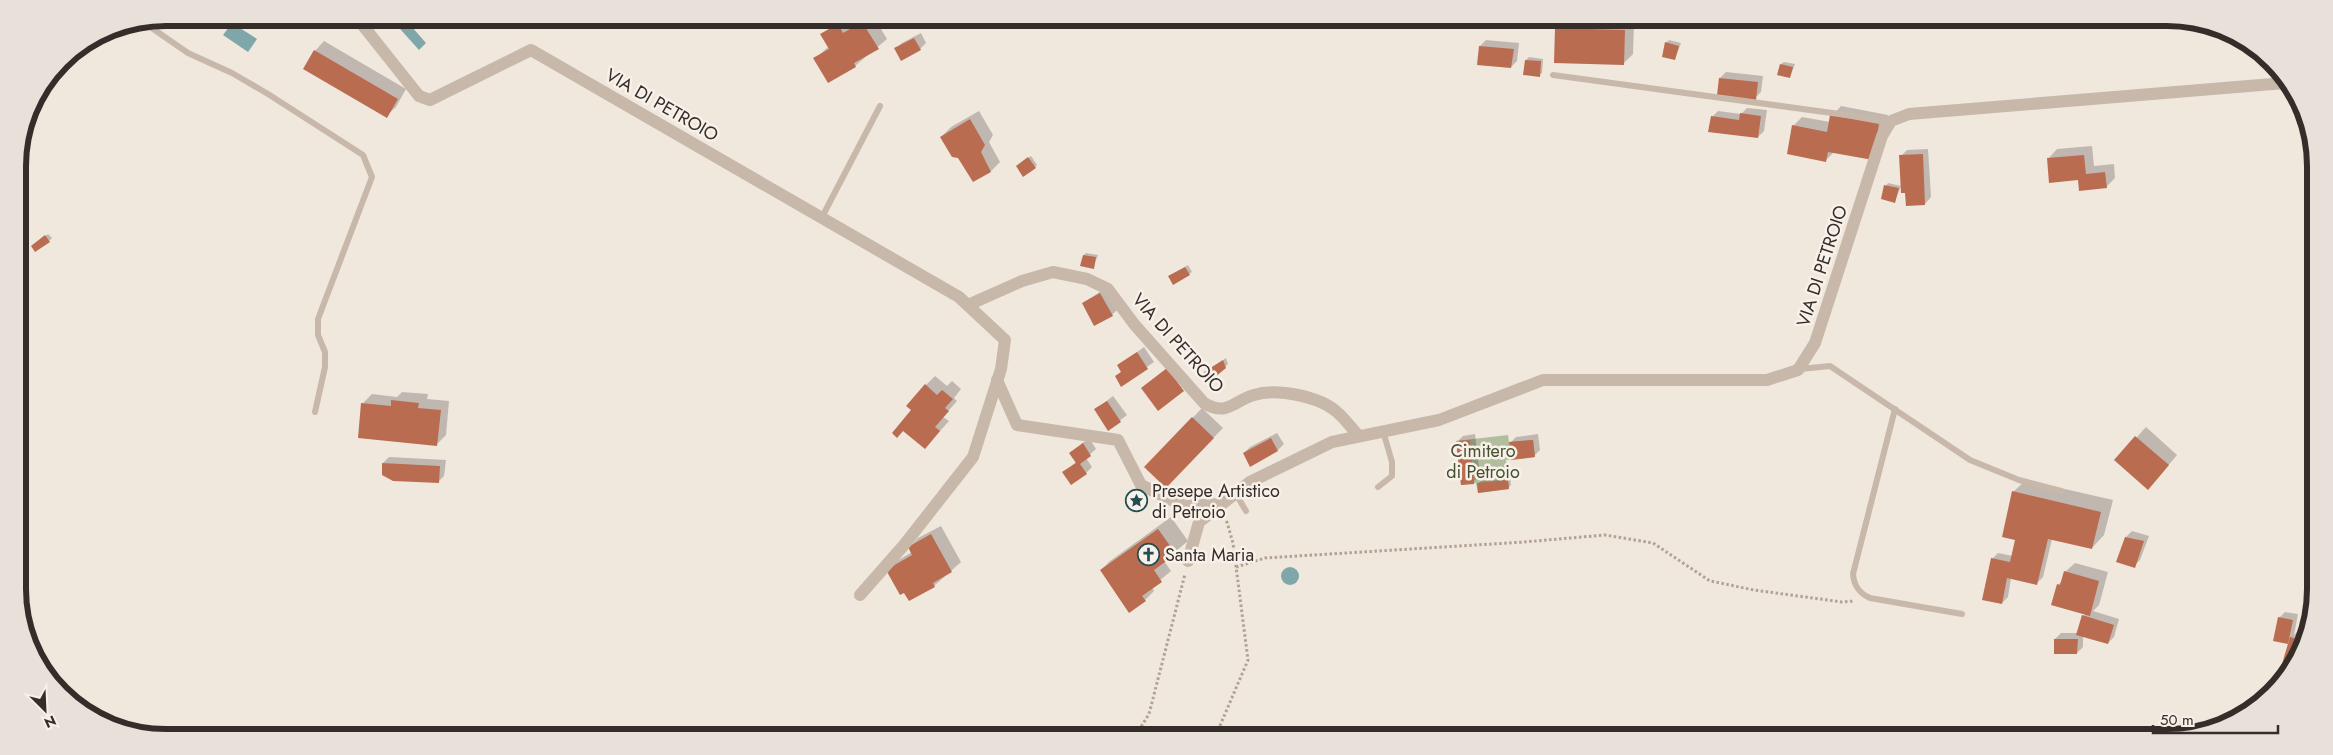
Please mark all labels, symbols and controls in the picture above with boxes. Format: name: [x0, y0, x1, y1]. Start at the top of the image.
street label: VIA DI PETROIO: [601, 62, 723, 148]
street label: VIA DI PETROIO: [1790, 202, 1854, 330]
street label: VIA DI PETROIO: [1126, 287, 1230, 399]
park label: Cimitero di Petroio: [1446, 438, 1520, 485]
place label: Presepe Artistico di Petroio: [1152, 478, 1280, 525]
place icon: Presepe Artistico di Petroio: [1124, 489, 1148, 513]
place label: Santa Maria: [1165, 542, 1254, 568]
church icon: Santa Maria: [1137, 543, 1161, 567]
north arrow: [20, 685, 70, 735]
scale bar: [2153, 702, 2278, 734]
text: 50 m: [2160, 709, 2194, 731]
text: N: [41, 710, 59, 733]

